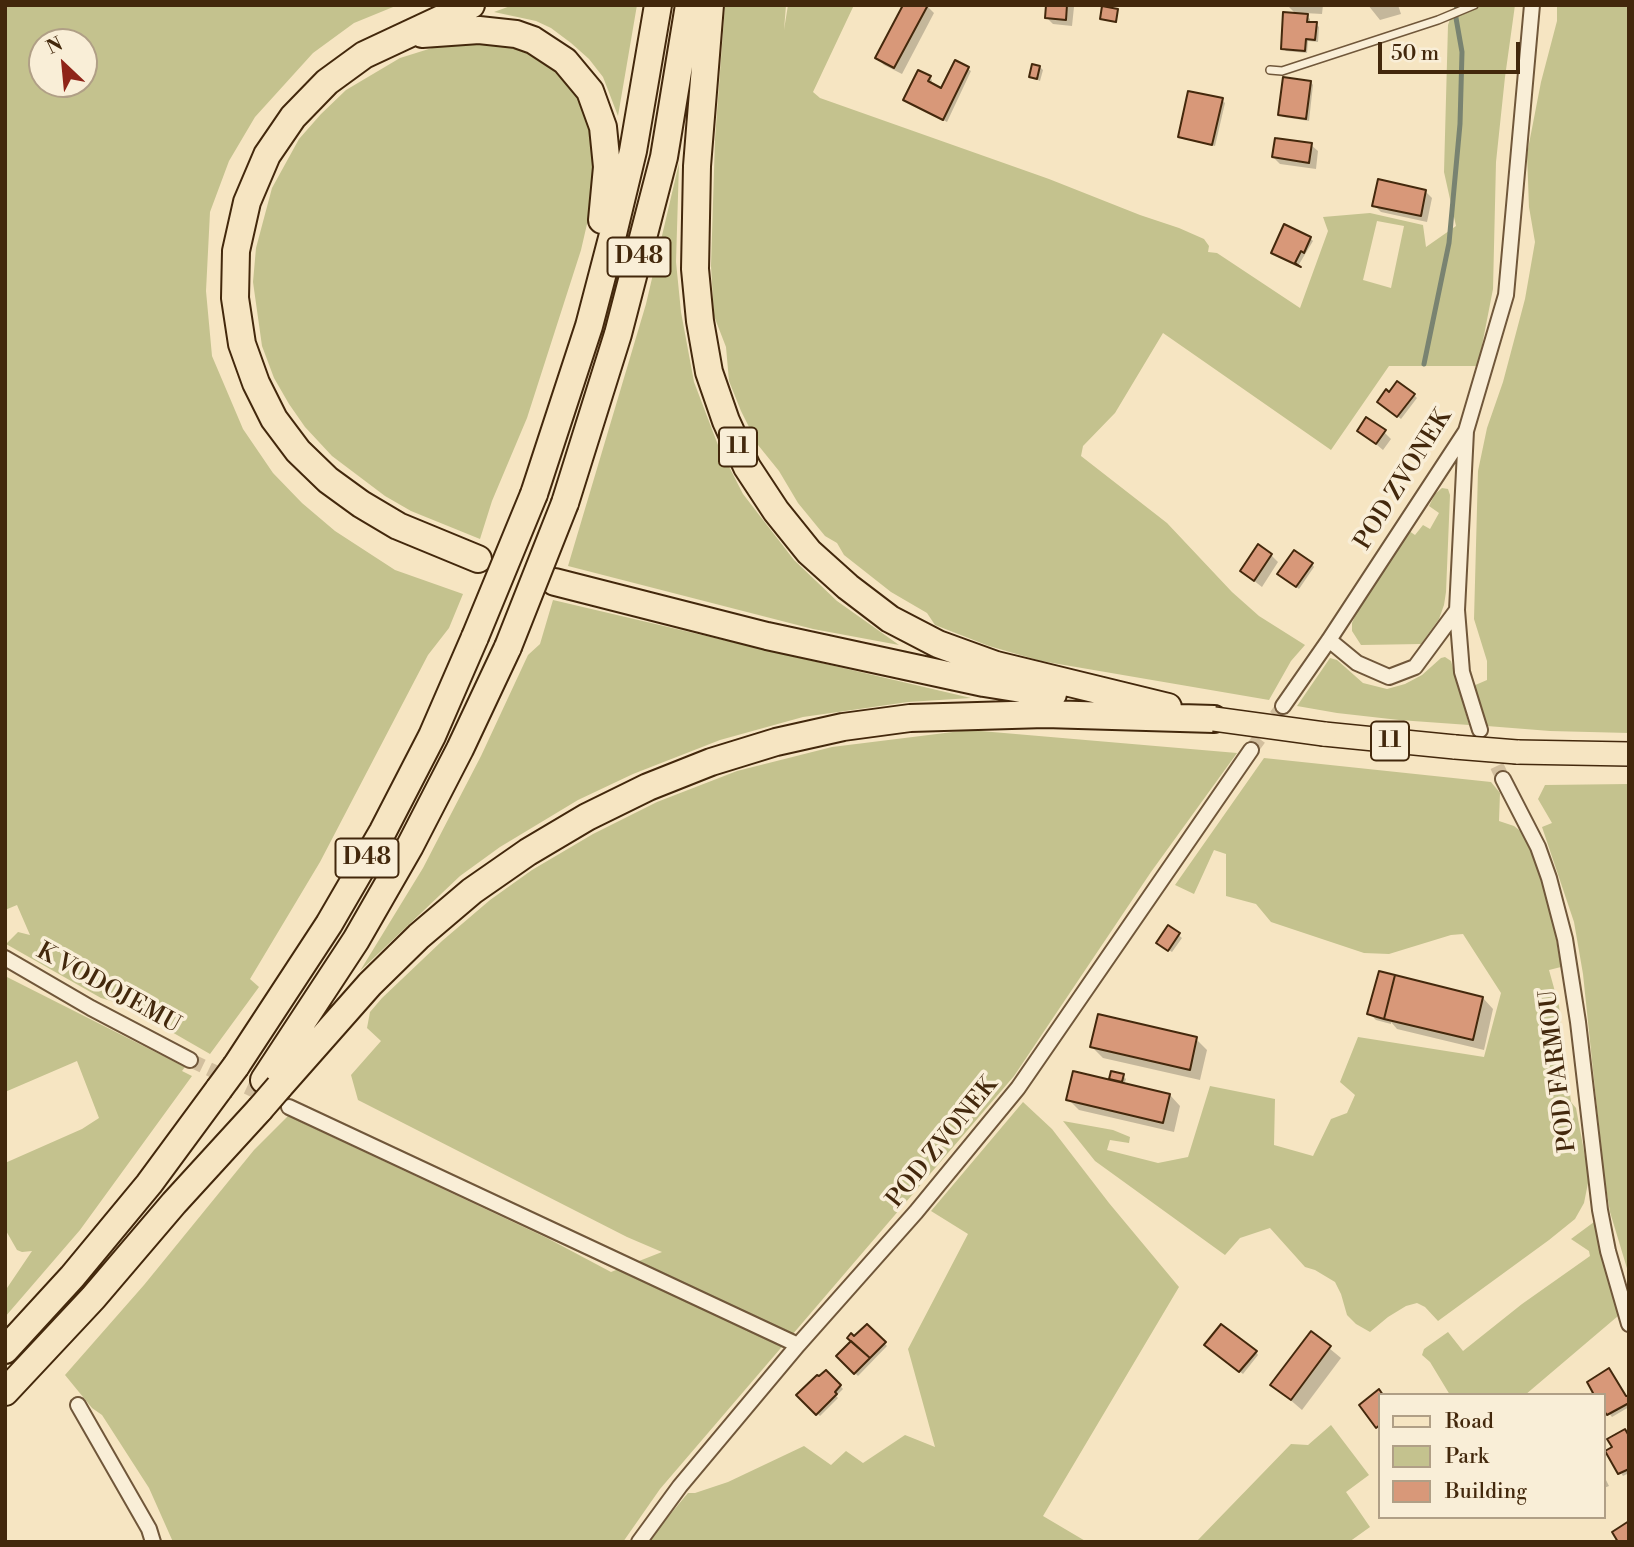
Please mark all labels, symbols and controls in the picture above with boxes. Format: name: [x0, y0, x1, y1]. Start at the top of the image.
north arrow: [28, 28, 98, 98]
scale bar: [1382, 28, 1524, 72]
text: N: [43, 32, 67, 60]
text: 50 m: [1391, 41, 1439, 67]
road number: D48: [608, 238, 670, 276]
street label: POD ZVONEK: [1349, 404, 1459, 556]
road number: 11: [719, 428, 757, 466]
road number: 11: [1371, 722, 1409, 761]
road number: D48: [336, 838, 398, 878]
street label: K VODOJEMU: [31, 938, 185, 1040]
street label: POD FARMOU: [1535, 988, 1583, 1154]
street label: POD ZVONEK: [881, 1072, 1005, 1214]
legend: [1378, 1393, 1606, 1519]
text: Road: [1445, 1409, 1494, 1435]
text: Park: [1445, 1444, 1489, 1470]
text: Building: [1445, 1479, 1527, 1505]

